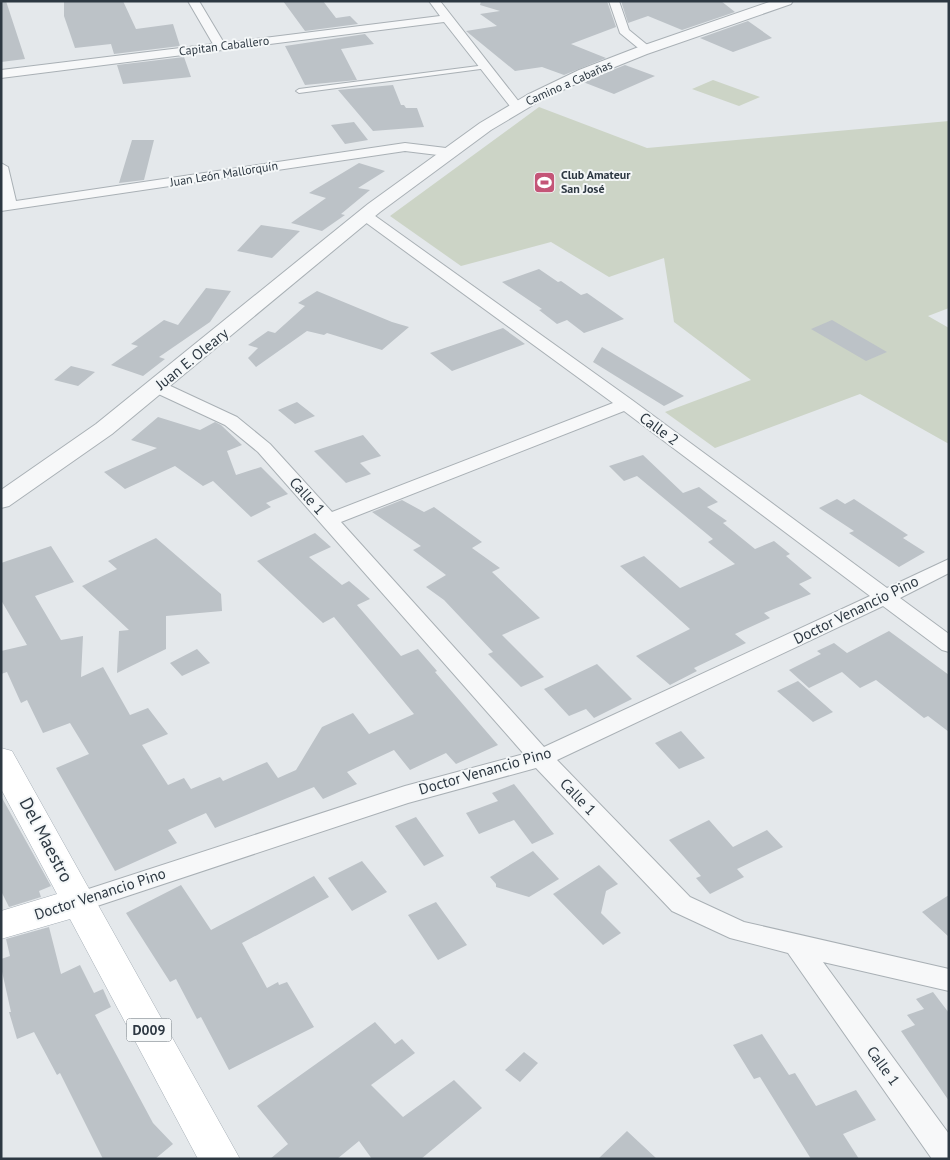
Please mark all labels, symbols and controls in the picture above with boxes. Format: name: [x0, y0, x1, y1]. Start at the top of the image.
street label: Capitan Caballero: [178, 33, 270, 58]
street label: Camino a Cabañas: [523, 57, 615, 108]
street label: Juan León Mallorquín: [168, 158, 279, 190]
place label: Club Amateur San José: [561, 167, 631, 196]
sports icon: Club Amateur San José: [533, 170, 557, 194]
street label: Juan E. Oleary: [151, 324, 232, 394]
street label: Calle 2: [636, 408, 683, 449]
street label: Calle 1: [285, 473, 329, 518]
street label: Doctor Venancio Pino: [790, 571, 921, 648]
street label: Doctor Venancio Pino: [416, 743, 553, 799]
street label: Calle 1: [556, 774, 601, 819]
street label: Del Maestro: [15, 793, 78, 886]
street label: Doctor Venancio Pino: [32, 863, 168, 924]
road number: D009: [126, 1018, 172, 1042]
street label: Calle 1: [863, 1042, 904, 1089]

